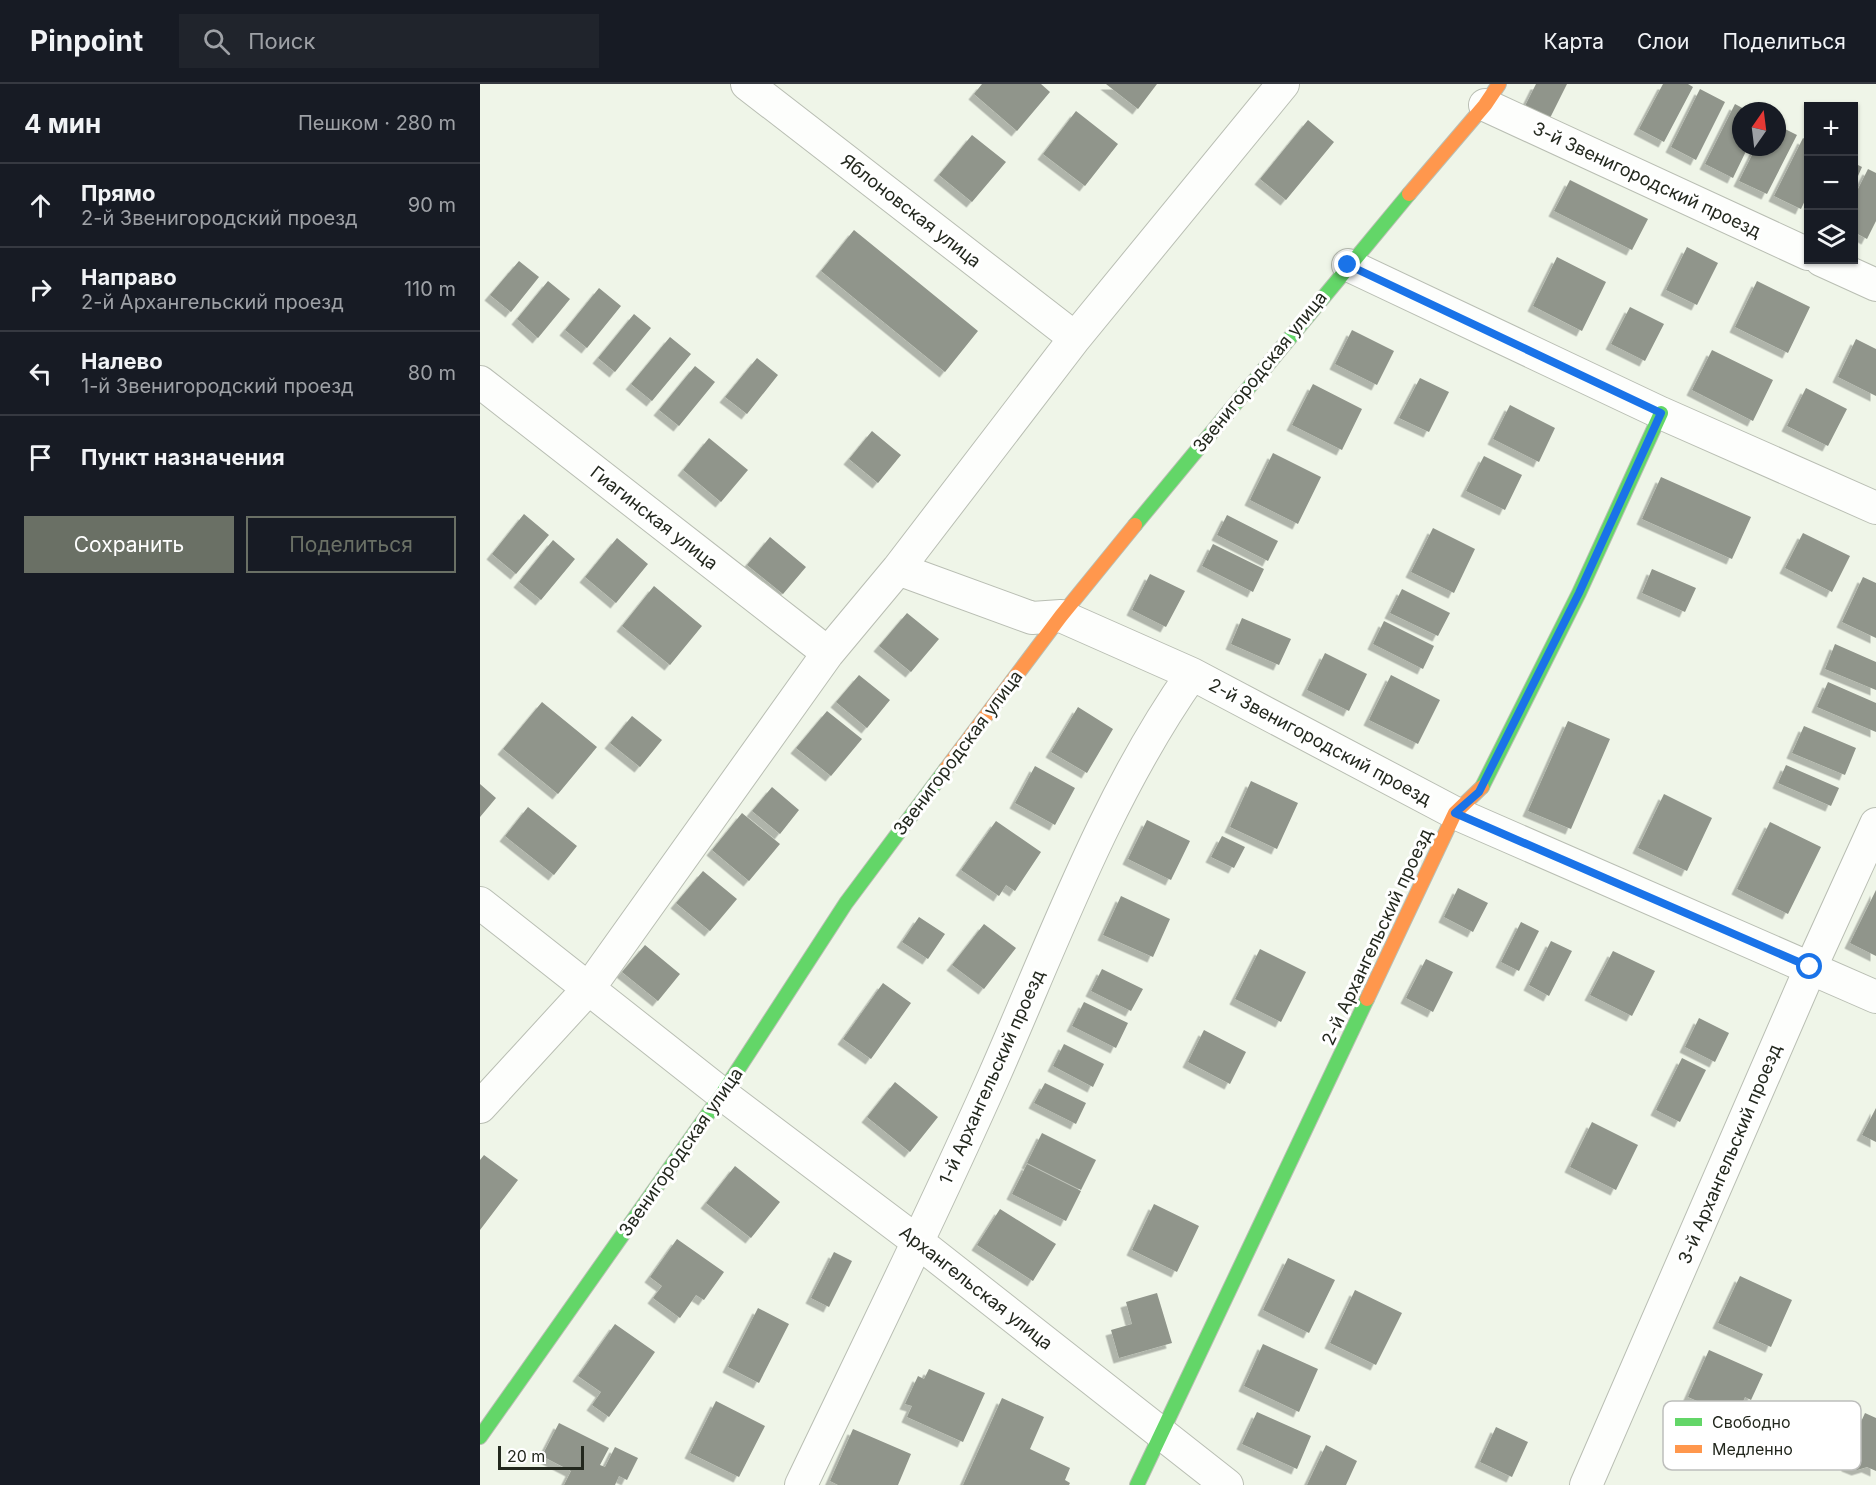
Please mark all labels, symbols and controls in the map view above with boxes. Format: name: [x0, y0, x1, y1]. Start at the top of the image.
search box: [179, 14, 599, 68]
text: Pinpoint: [30, 24, 143, 58]
icon: search: [200, 25, 233, 58]
text: Поиск: [248, 28, 315, 54]
text: Карта: [1544, 29, 1604, 54]
text: Слои: [1637, 29, 1689, 54]
text: Поделиться: [1722, 29, 1846, 54]
north arrow: [1732, 102, 1786, 156]
map controls: [1804, 102, 1858, 264]
button: +: [1804, 102, 1858, 156]
text: 4 мин: [24, 108, 101, 139]
text: Пешком · 280 m: [298, 111, 456, 135]
street label: 3-й Звенигородский проезд: [1530, 117, 1765, 242]
street label: Яблоновская улица: [837, 150, 985, 272]
button: −: [1804, 156, 1858, 210]
text: Прямо: [81, 180, 155, 206]
icon: ahead: [24, 189, 57, 222]
text: 90 m: [408, 193, 456, 217]
text: 2-й Звенигородский проезд: [81, 206, 358, 230]
button: layers: [1804, 210, 1858, 264]
route end: [1334, 251, 1360, 277]
text: Направо: [81, 264, 177, 290]
icon: right: [24, 273, 57, 306]
text: 110 m: [404, 277, 456, 301]
street label: Звенигородская улица: [1188, 287, 1331, 456]
text: 2-й Архангельский проезд: [81, 290, 344, 314]
text: Налево: [81, 348, 163, 374]
icon: left: [24, 357, 57, 390]
text: 80 m: [408, 361, 456, 385]
text: 1-й Звенигородский проезд: [81, 374, 354, 398]
icon: arrive: [24, 441, 57, 474]
text: Пункт назначения: [81, 444, 285, 470]
street label: Гиагинская улица: [586, 461, 722, 574]
button: Сохранить: [24, 516, 234, 573]
button: Поделиться: [246, 516, 456, 573]
street label: Звенигородская улица: [889, 666, 1026, 839]
street label: 2-й Звенигородский проезд: [1205, 674, 1435, 809]
street label: 2-й Архангельский проезд: [1317, 825, 1436, 1048]
route start: [1796, 953, 1822, 979]
street label: 1-й Архангельский проезд: [935, 966, 1048, 1187]
street label: 3-й Архангельский проезд: [1674, 1041, 1785, 1267]
street label: Звенигородская улица: [614, 1063, 747, 1240]
street label: Архангельская улица: [896, 1221, 1057, 1354]
legend: [1663, 1401, 1861, 1470]
text: Свободно: [1712, 1412, 1791, 1432]
text: Медленно: [1712, 1439, 1793, 1459]
scale bar: [498, 1443, 584, 1470]
text: 20 m: [507, 1446, 545, 1466]

